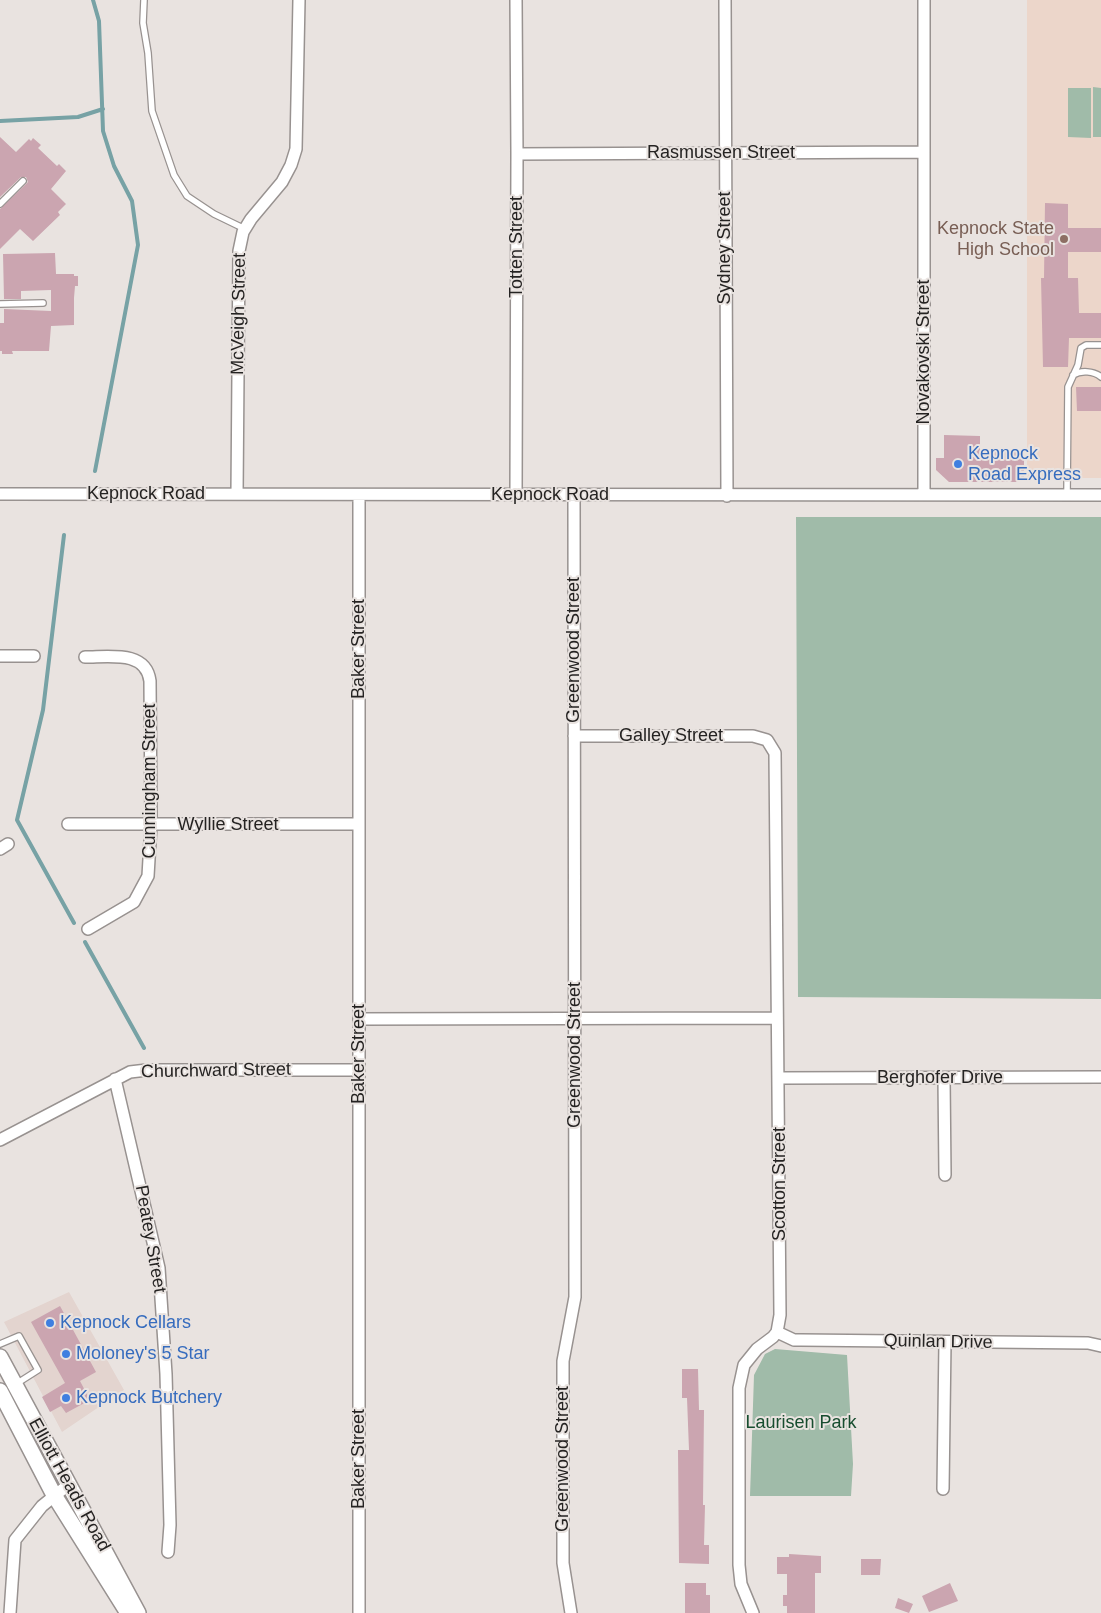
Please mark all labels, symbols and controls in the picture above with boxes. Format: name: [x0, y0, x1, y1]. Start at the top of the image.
street label: Rasmussen Street: [647, 142, 795, 164]
street label: Sydney Street: [714, 191, 736, 305]
street label: Totten Street: [506, 196, 528, 298]
place label: Kepnock State High School: [937, 218, 1054, 260]
marker: Kepnock State High School: [1058, 233, 1070, 245]
street label: McVeigh Street: [227, 253, 251, 375]
street label: Novakovski Street: [913, 279, 935, 425]
place label: Kepnock Road Express: [968, 443, 1081, 486]
marker: Kepnock Road Express: [952, 458, 964, 470]
street label: Kepnock Road: [87, 483, 205, 505]
street label: Kepnock Road: [491, 484, 609, 506]
street label: Greenwood Street: [563, 577, 585, 723]
street label: Baker Street: [348, 599, 370, 699]
street label: Cunningham Street: [139, 703, 161, 859]
street label: Galley Street: [619, 725, 723, 747]
street label: Wyllie Street: [178, 814, 278, 836]
street label: Greenwood Street: [564, 982, 586, 1128]
street label: Baker Street: [348, 1004, 370, 1104]
street label: Churchward Street: [141, 1059, 291, 1083]
street label: Berghofer Drive: [877, 1067, 1003, 1089]
street label: Scotton Street: [769, 1127, 791, 1241]
street label: Peatey Street: [130, 1183, 170, 1295]
place label: Kepnock Cellars: [60, 1312, 191, 1334]
marker: Kepnock Cellars: [44, 1317, 56, 1329]
street label: Quinlan Drive: [883, 1330, 993, 1354]
place label: Moloney's 5 Star: [76, 1343, 209, 1365]
marker: Moloney's 5 Star: [60, 1348, 72, 1360]
street label: Greenwood Street: [552, 1386, 574, 1532]
place label: Kepnock Butchery: [76, 1387, 222, 1409]
marker: Kepnock Butchery: [60, 1392, 72, 1404]
street label: Baker Street: [348, 1409, 370, 1509]
park label: Laurisen Park: [745, 1412, 857, 1434]
street label: Elliott Heads Road: [23, 1415, 115, 1555]

